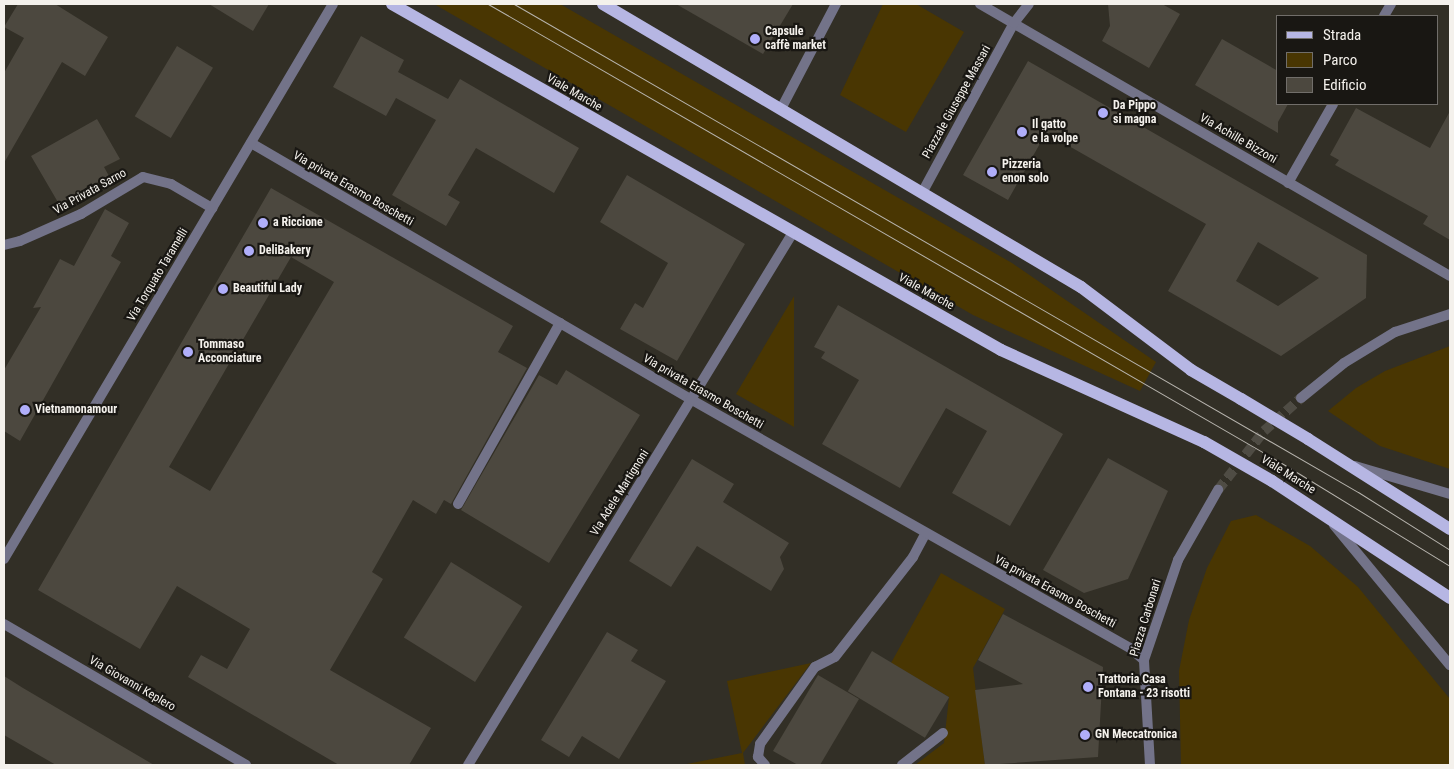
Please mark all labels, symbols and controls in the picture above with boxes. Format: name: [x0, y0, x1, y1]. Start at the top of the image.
legend: [1276, 15, 1439, 105]
place label: Capsule caffè market: [765, 25, 826, 53]
text: Strada: [1323, 26, 1361, 44]
marker: Capsule caffè market: [749, 33, 761, 45]
street label: Piazzale Giuseppe Massari: [920, 43, 994, 161]
text: Parco: [1323, 51, 1357, 69]
street label: Viale Marche: [544, 71, 604, 115]
text: Edificio: [1323, 76, 1366, 94]
place label: Da Pippo si magna: [1113, 99, 1156, 127]
marker: Da Pippo si magna: [1097, 107, 1109, 119]
street label: Via Achille Bizzoni: [1197, 111, 1279, 167]
place label: Il gatto e la volpe: [1032, 118, 1078, 146]
marker: Il gatto e la volpe: [1016, 126, 1028, 138]
street label: Via privata Erasmo Boschetti: [290, 149, 416, 229]
place label: Pizzeria enon solo: [1002, 158, 1049, 186]
street label: Via Privata Sarno: [51, 166, 129, 218]
marker: Pizzeria enon solo: [986, 166, 998, 178]
place label: a Riccione: [273, 216, 323, 230]
marker: a Riccione: [257, 217, 269, 229]
street label: Via Torquato Taramelli: [124, 226, 192, 324]
place label: DeliBakery: [259, 244, 311, 258]
marker: DeliBakery: [243, 245, 255, 257]
street label: Viale Marche: [896, 271, 956, 313]
place label: Beautiful Lady: [233, 282, 302, 296]
marker: Beautiful Lady: [217, 283, 229, 295]
place label: Tommaso Acconciature: [198, 338, 261, 366]
marker: Tommaso Acconciature: [182, 346, 194, 358]
street label: Via privata Erasmo Boschetti: [640, 352, 766, 432]
place label: Vietnamonamour: [35, 403, 117, 417]
marker: Vietnamonamour: [19, 404, 31, 416]
street label: Via Adele Martignoni: [588, 447, 652, 539]
street label: Viale Marche: [1258, 453, 1318, 497]
street label: Via privata Erasmo Boschetti: [992, 553, 1118, 631]
street label: Piazza Carbonari: [1127, 577, 1165, 659]
street label: Via Giovanni Keplero: [86, 653, 178, 715]
place label: Trattoria Casa Fontana - 23 risotti: [1098, 673, 1190, 701]
marker: Trattoria Casa Fontana - 23 risotti: [1082, 681, 1094, 693]
place label: GN Meccatronica: [1095, 728, 1177, 742]
marker: GN Meccatronica: [1079, 729, 1091, 741]

